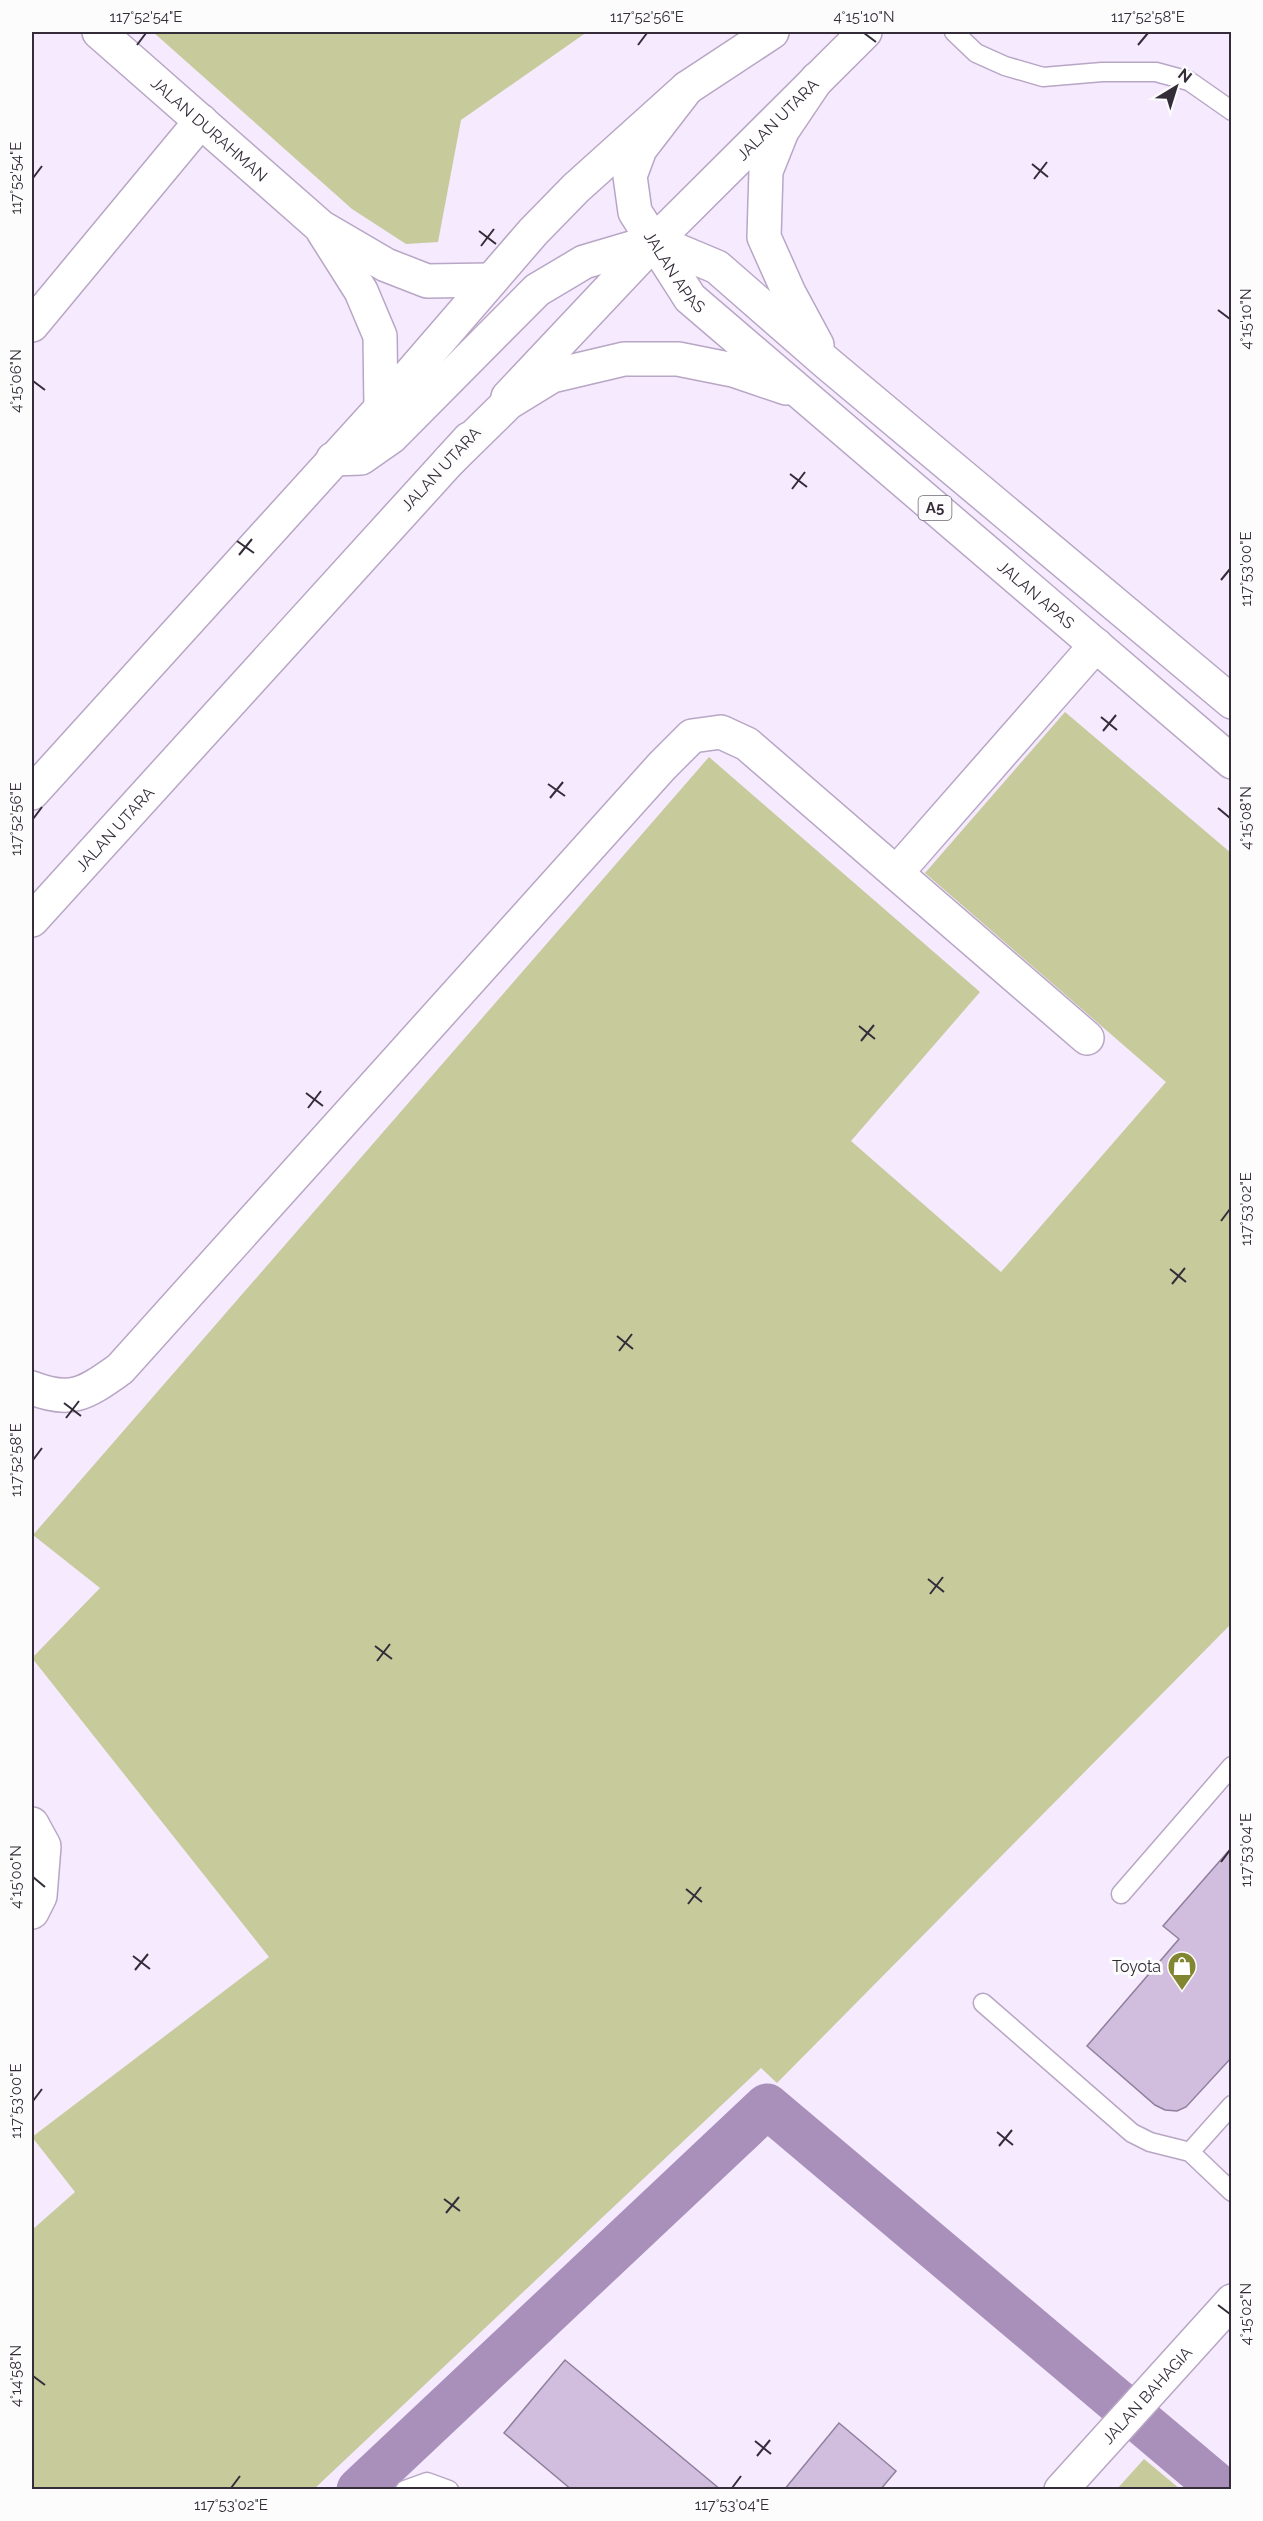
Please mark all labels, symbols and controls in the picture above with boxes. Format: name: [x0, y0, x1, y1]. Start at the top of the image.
text: 117°52'54"E: [110, 8, 183, 26]
text: 117°52'56"E: [610, 8, 684, 26]
text: 4°15'10"N: [834, 8, 895, 26]
text: 117°52'58"E: [1111, 8, 1185, 26]
north arrow: [1146, 57, 1206, 117]
text: N: [1174, 64, 1196, 87]
street label: JALAN DURAHMAN: [147, 73, 272, 185]
street label: JALAN UTARA: [732, 74, 822, 164]
text: 117°52'54"E: [7, 142, 25, 215]
street label: JALAN APAS: [640, 228, 709, 317]
text: 4°15'10"N: [1237, 289, 1255, 350]
text: 4°15'06"N: [7, 349, 25, 413]
street label: JALAN UTARA: [397, 423, 485, 515]
road number: A5: [918, 496, 952, 520]
text: 117°53'00"E: [1237, 531, 1255, 607]
street label: JALAN APAS: [994, 556, 1079, 633]
text: 117°52'56"E: [7, 782, 25, 856]
street label: JALAN UTARA: [71, 783, 158, 875]
text: 4°15'08"N: [1237, 786, 1255, 850]
text: 117°53'02"E: [1237, 1172, 1255, 1246]
text: 117°52'58"E: [7, 1423, 25, 1497]
text: 117°53'04"E: [1237, 1813, 1255, 1887]
text: 4°15'00"N: [7, 1845, 25, 1909]
shop icon: Toyota: [1166, 1950, 1198, 1992]
place label: Toyota: [1112, 1957, 1161, 1976]
text: 117°53'00"E: [7, 2063, 25, 2139]
text: 4°15'02"N: [1237, 2283, 1255, 2345]
street label: JALAN BAHAGIA: [1098, 2342, 1196, 2448]
text: 4°14'58"N: [7, 2345, 25, 2407]
text: 117°53'02"E: [194, 2496, 268, 2514]
text: 117°53'04"E: [695, 2496, 769, 2514]

